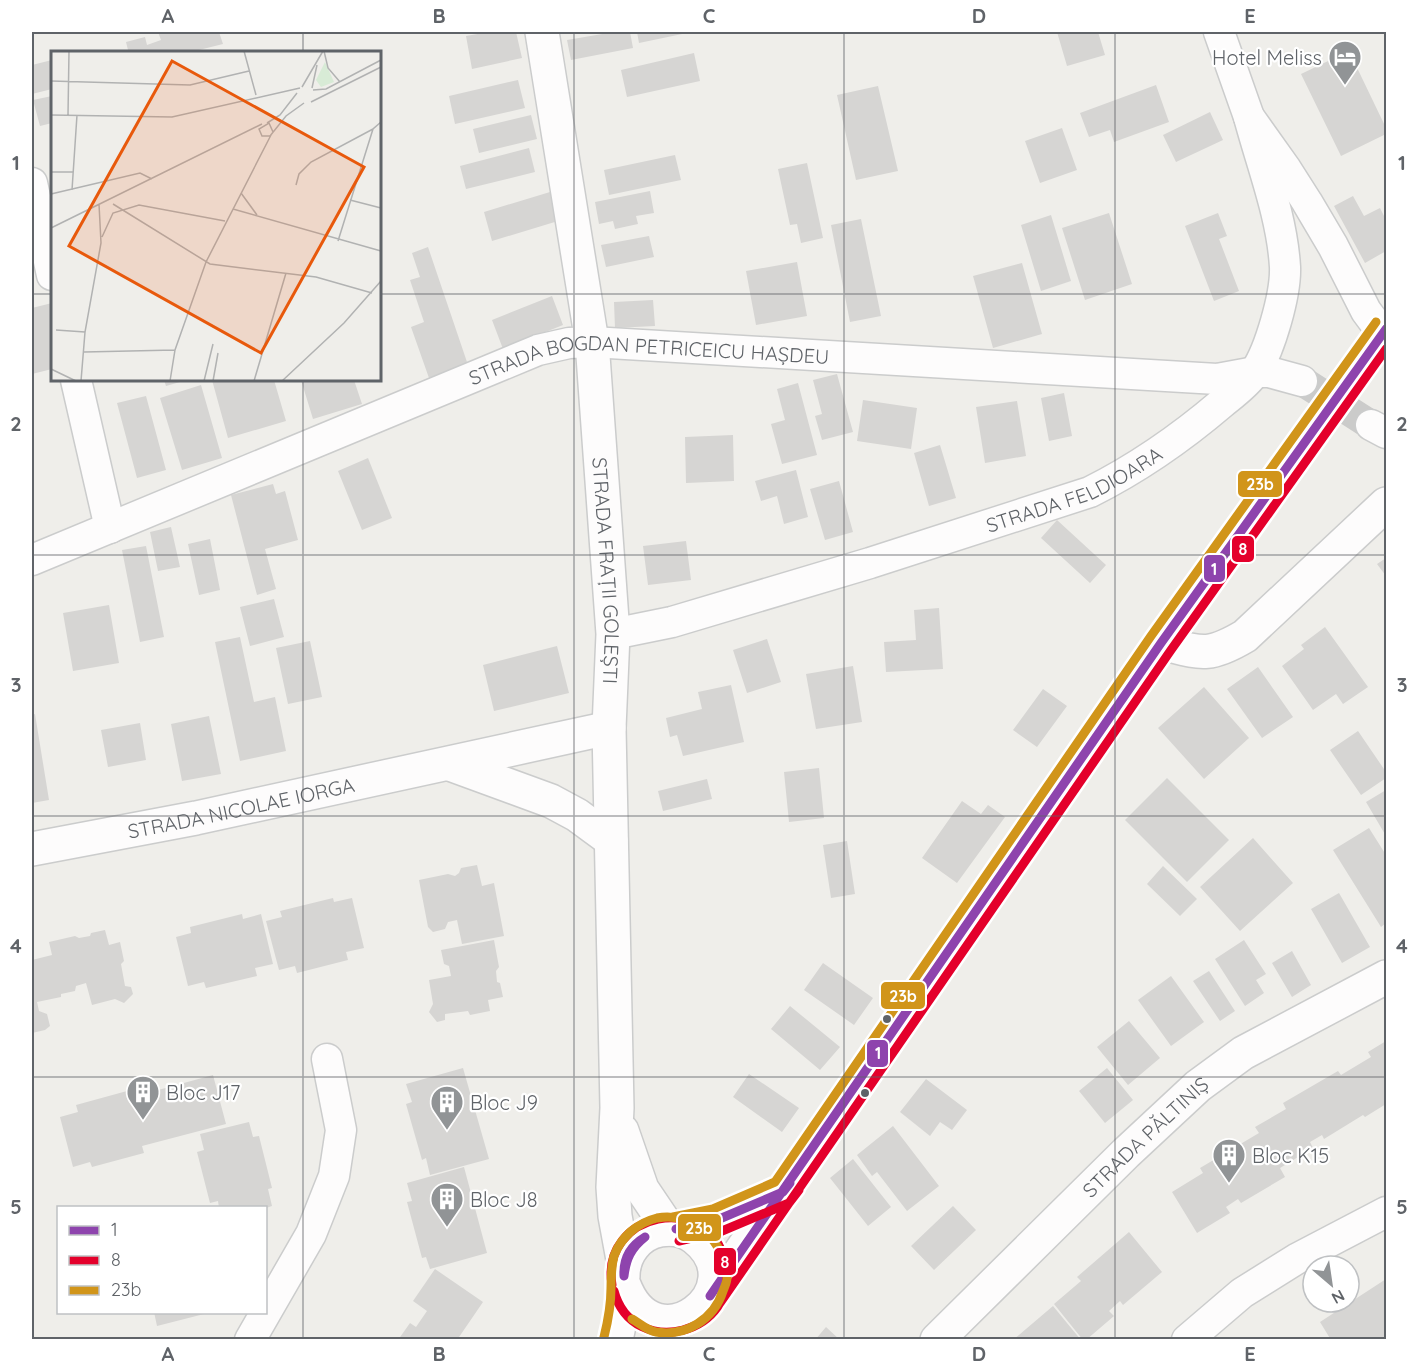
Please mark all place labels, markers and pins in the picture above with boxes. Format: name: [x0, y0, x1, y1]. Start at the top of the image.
hotel icon: Hotel Meliss: [1327, 39, 1363, 86]
place label: Hotel Meliss: [1212, 45, 1322, 70]
unlabelled marker: [881, 1013, 893, 1025]
building icon: Bloc J17: [125, 1074, 161, 1121]
place label: Bloc J17: [166, 1080, 240, 1105]
building icon: Bloc J9: [429, 1084, 465, 1131]
unlabelled marker: [859, 1087, 871, 1099]
place label: Bloc J9: [470, 1090, 538, 1115]
building icon: Bloc K15: [1211, 1137, 1247, 1184]
place label: Bloc K15: [1252, 1143, 1329, 1168]
building icon: Bloc J8: [429, 1181, 465, 1228]
place label: Bloc J8: [470, 1187, 538, 1212]

